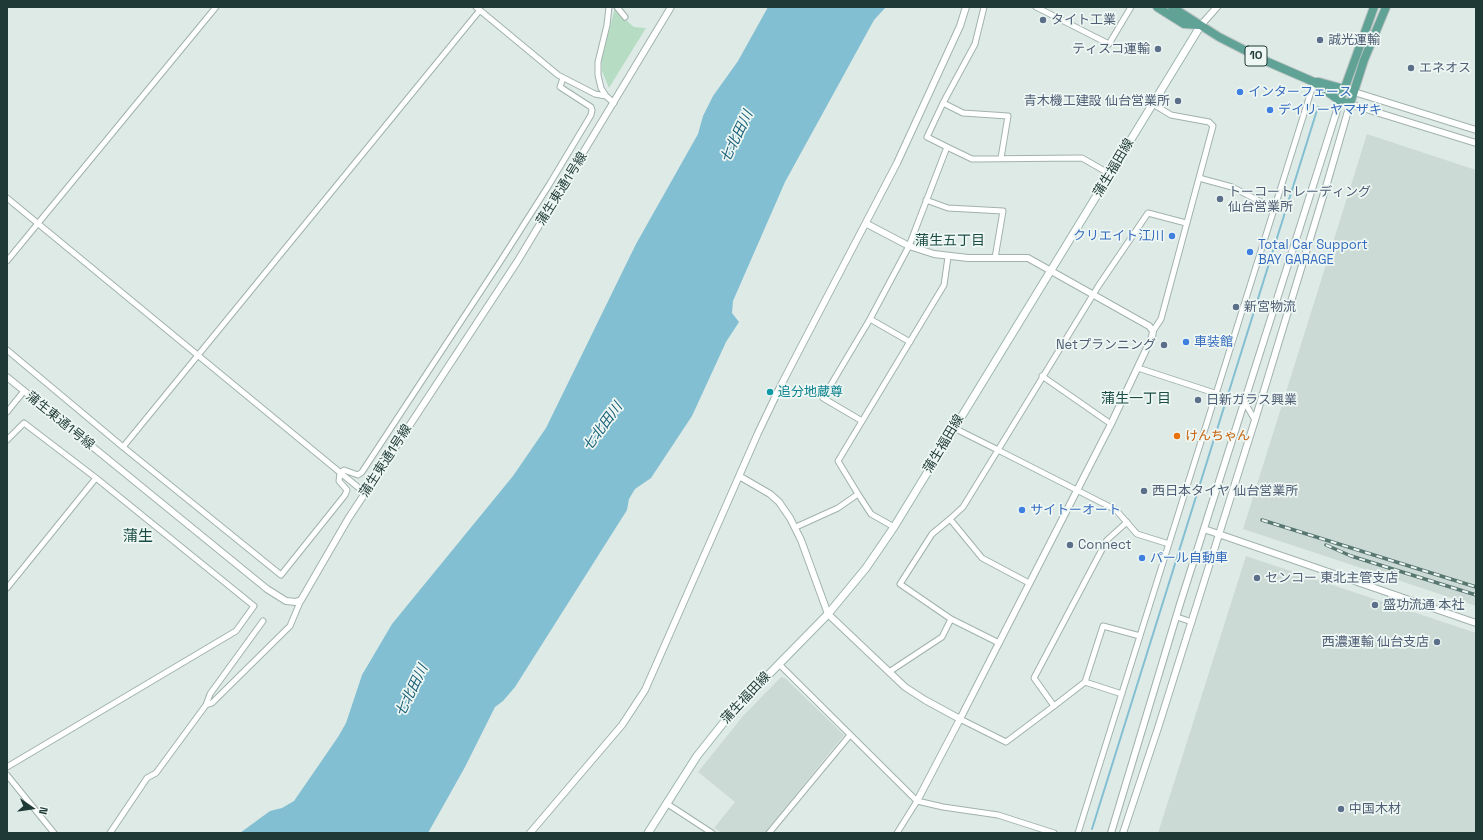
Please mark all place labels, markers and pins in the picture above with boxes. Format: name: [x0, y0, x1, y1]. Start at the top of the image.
place label: タイト工業: [1051, 12, 1116, 28]
marker: タイト工業: [1038, 15, 1048, 25]
place label: 誠光運輸: [1328, 32, 1380, 48]
marker: 誠光運輸: [1315, 35, 1325, 45]
place label: ティスコ運輸: [1072, 41, 1150, 57]
marker: ティスコ運輸: [1153, 44, 1163, 54]
place label: エネオス: [1419, 60, 1471, 76]
marker: エネオス: [1406, 63, 1416, 73]
place label: インターフェース: [1248, 84, 1352, 100]
marker: インターフェース: [1235, 87, 1245, 97]
place label: 青木機工建設 仙台営業所: [1024, 93, 1170, 109]
marker: 青木機工建設 仙台営業所: [1173, 96, 1183, 106]
place label: デイリーヤマザキ: [1278, 102, 1382, 118]
marker: デイリーヤマザキ: [1265, 105, 1275, 115]
place label: トーコートレーディング 仙台営業所: [1228, 184, 1371, 215]
marker: トーコートレーディング 仙台営業所: [1215, 194, 1225, 204]
place label: クリエイト江川: [1073, 228, 1164, 244]
marker: クリエイト江川: [1167, 231, 1177, 241]
place label: Total Car Support BAY GARAGE: [1258, 237, 1368, 268]
marker: Total Car Support BAY GARAGE: [1245, 247, 1255, 257]
place label: 新宮物流: [1244, 299, 1296, 315]
marker: 新宮物流: [1231, 302, 1241, 312]
place label: 車装館: [1194, 334, 1233, 350]
place label: Netプランニング: [1056, 337, 1156, 353]
marker: 車装館: [1181, 337, 1191, 347]
marker: Netプランニング: [1159, 340, 1169, 350]
place label: 追分地蔵尊: [778, 384, 843, 400]
marker: 追分地蔵尊: [765, 387, 775, 397]
place label: 日新ガラス興業: [1206, 392, 1297, 408]
marker: 日新ガラス興業: [1193, 395, 1203, 405]
place label: けんちゃん: [1185, 428, 1250, 444]
marker: けんちゃん: [1172, 431, 1182, 441]
place label: 西日本タイヤ 仙台営業所: [1152, 483, 1298, 499]
marker: 西日本タイヤ 仙台営業所: [1139, 486, 1149, 496]
place label: サイトーオート: [1030, 502, 1121, 518]
marker: サイトーオート: [1017, 505, 1027, 515]
place label: Connect: [1078, 537, 1132, 553]
marker: Connect: [1065, 540, 1075, 550]
place label: パール自動車: [1150, 550, 1228, 566]
marker: パール自動車: [1137, 553, 1147, 563]
place label: センコー 東北主管支店: [1265, 570, 1398, 586]
marker: センコー 東北主管支店: [1252, 573, 1262, 583]
place label: 盛功流通 本社: [1383, 597, 1464, 613]
marker: 盛功流通 本社: [1370, 600, 1380, 610]
place label: 西濃運輸 仙台支店: [1322, 634, 1429, 650]
marker: 西濃運輸 仙台支店: [1432, 637, 1442, 647]
place label: 中国木材: [1349, 801, 1401, 817]
marker: 中国木材: [1336, 804, 1346, 814]

